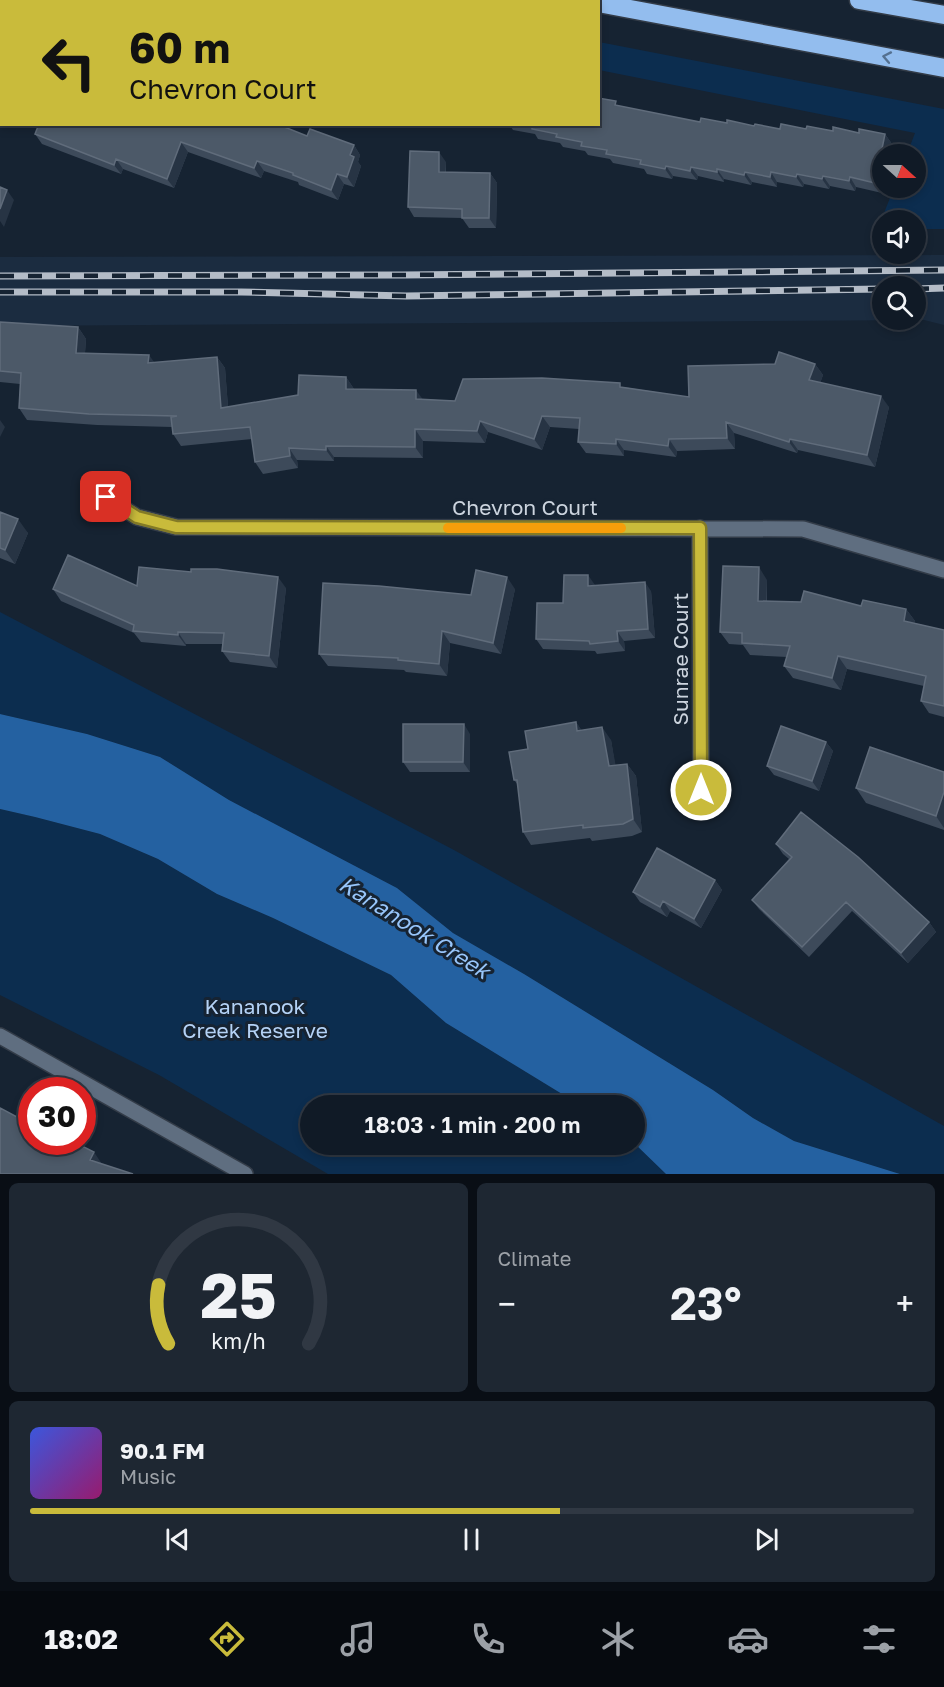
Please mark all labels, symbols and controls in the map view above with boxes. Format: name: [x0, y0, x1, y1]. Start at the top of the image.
text: 60 m: [129, 22, 230, 72]
icon: left: [30, 24, 108, 102]
one-way arrow: [882, 51, 892, 64]
text: Chevron Court: [129, 73, 317, 105]
north arrow: [872, 144, 926, 198]
map controls: [872, 144, 926, 330]
button: sound: [872, 210, 926, 264]
button: search: [872, 276, 926, 330]
pin: [80, 471, 131, 522]
icon: arrive: [89, 480, 122, 513]
street label: Chevron Court: [452, 494, 598, 520]
street label: Sunrae Court: [667, 593, 693, 725]
position arrow: [669, 758, 733, 822]
water label: Kananook Creek: [335, 870, 497, 986]
park label: Kananook Creek Reserve: [182, 993, 328, 1043]
speed limit sign: 30: [18, 1077, 96, 1155]
text: 18:03 · 1 min · 200 m: [365, 1111, 580, 1138]
text: Climate: [498, 1246, 571, 1270]
text: 25: [200, 1257, 276, 1332]
text: 23°: [670, 1276, 742, 1330]
text: −: [498, 1284, 516, 1323]
text: +: [896, 1284, 914, 1323]
text: km/h: [211, 1329, 266, 1355]
text: 90.1 FM: [120, 1437, 205, 1464]
text: Music: [120, 1464, 176, 1488]
icon: previous: [161, 1523, 194, 1556]
icon: pause: [455, 1523, 488, 1556]
icon: next: [750, 1523, 783, 1556]
icon: directions: [206, 1618, 248, 1660]
icon: music: [337, 1618, 379, 1660]
icon: phone: [467, 1618, 509, 1660]
icon: climate: [597, 1618, 639, 1660]
icon: car: [727, 1618, 769, 1660]
icon: filters: [858, 1618, 900, 1660]
text: 18:02: [44, 1623, 118, 1655]

